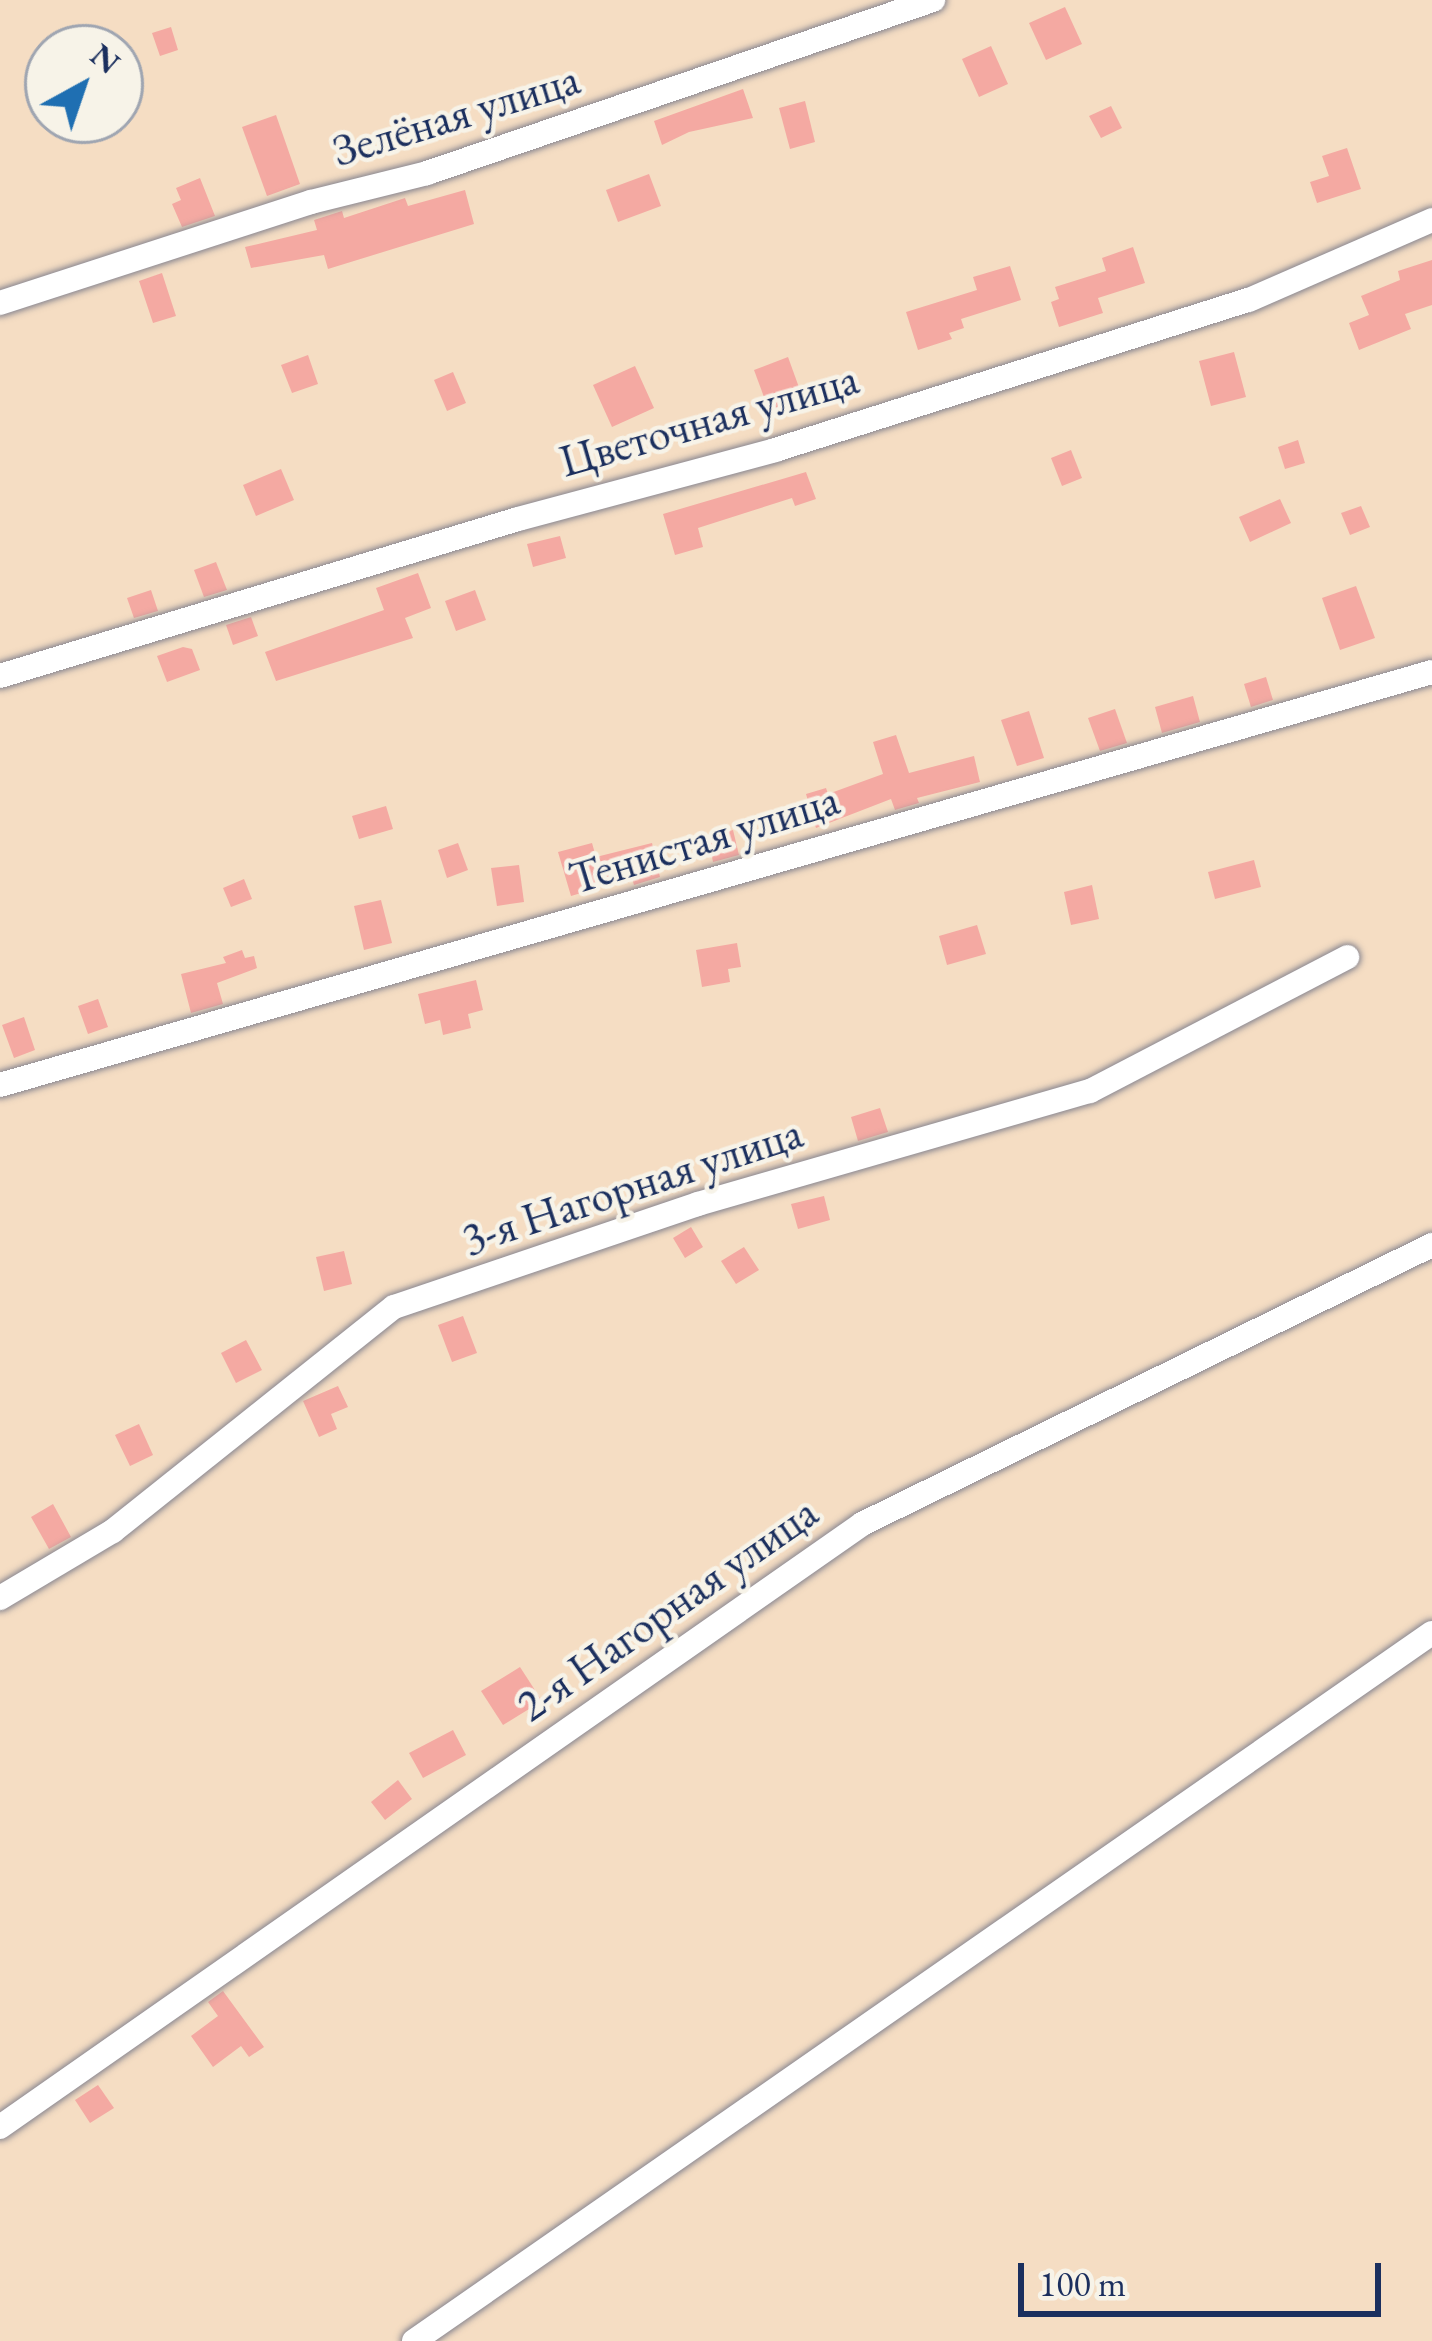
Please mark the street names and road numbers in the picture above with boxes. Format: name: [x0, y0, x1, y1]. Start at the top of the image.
street label: Зелёная улица: [326, 52, 586, 178]
street label: Цветочная улица: [553, 352, 865, 488]
street label: Тенистая улица: [563, 772, 845, 906]
street label: 3-я Нагорная улица: [455, 1106, 809, 1266]
street label: 2-я Нагорная улица: [506, 1485, 828, 1733]

